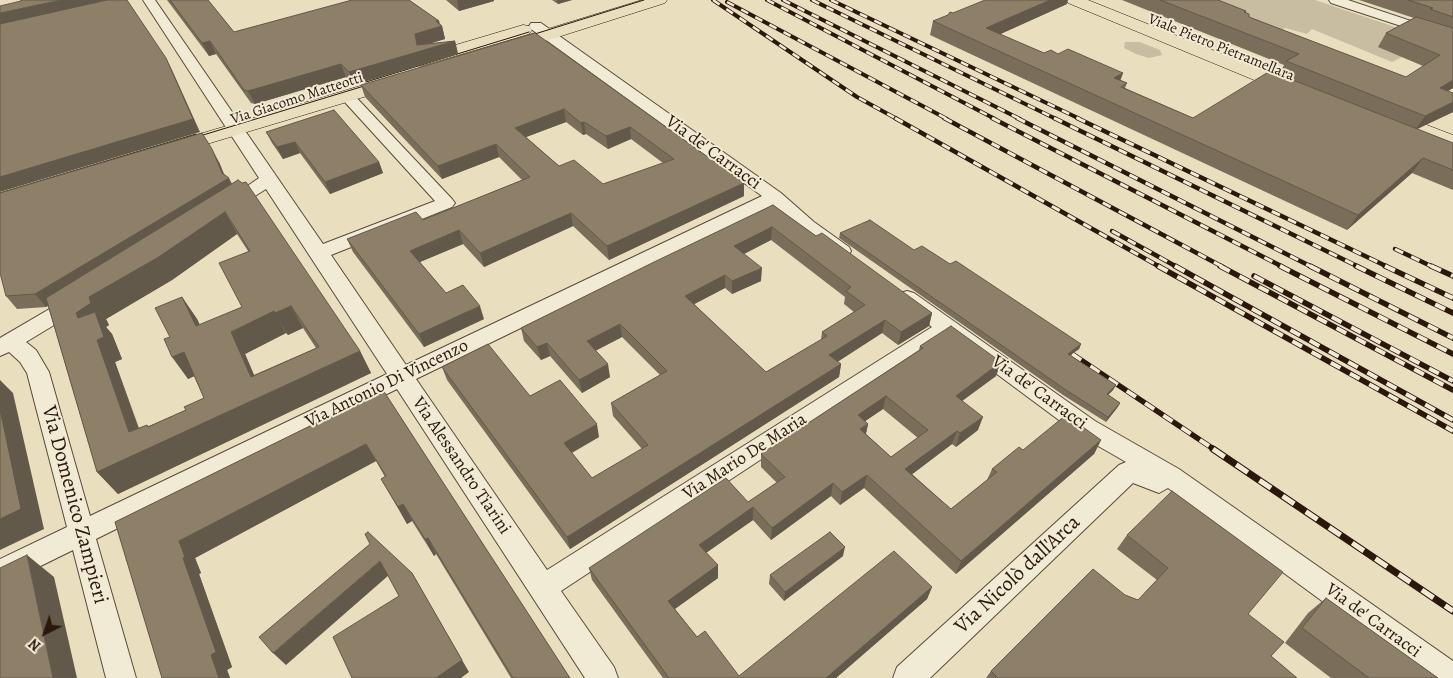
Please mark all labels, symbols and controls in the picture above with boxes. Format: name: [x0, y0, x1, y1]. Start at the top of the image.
street label: Viale Pietro Pietramellara: [1145, 10, 1297, 86]
street label: Via Giacomo Matteotti: [229, 69, 365, 129]
street label: Via de' Carracci: [661, 111, 765, 195]
street label: Via Antonio Di Vincenzo: [302, 335, 472, 433]
street label: Via de' Carracci: [987, 351, 1091, 435]
street label: Via Alessandro Tiarini: [407, 393, 515, 539]
street label: Via Domenico Zampieri: [35, 403, 113, 607]
street label: Via Mario De Maria: [679, 409, 811, 505]
street label: Via Nicolò dall'Arca: [950, 510, 1086, 640]
street label: Via de' Carracci: [1321, 579, 1425, 663]
north arrow: [20, 608, 70, 658]
text: N: [25, 634, 45, 655]

